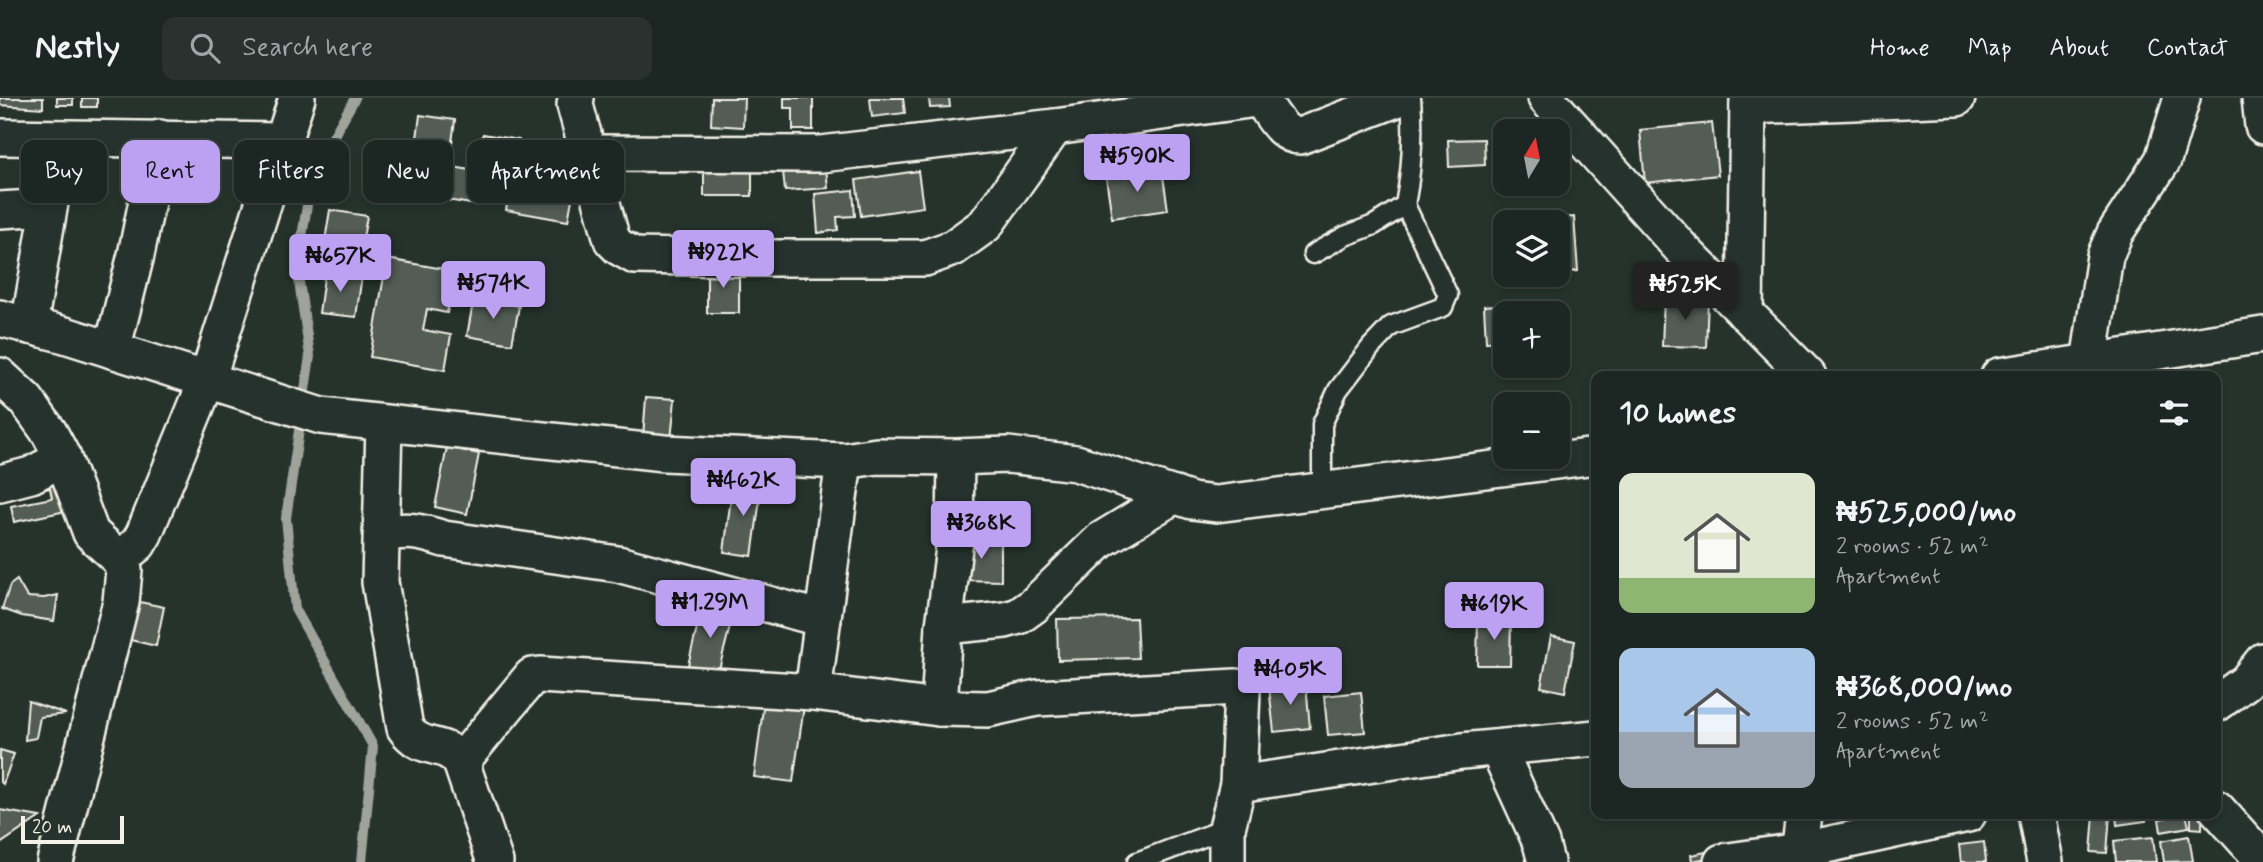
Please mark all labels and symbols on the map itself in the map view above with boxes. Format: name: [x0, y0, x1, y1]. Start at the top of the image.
north arrow: [1493, 119, 1570, 196]
pin: ₦590K: [1088, 134, 1186, 194]
pin: ₦922K: [674, 230, 772, 290]
pin: ₦657K: [291, 234, 389, 294]
pin: ₦574K: [444, 262, 542, 321]
pin: ₦525K: [1636, 262, 1734, 322]
pin: ₦462K: [694, 458, 792, 518]
pin: ₦368K: [932, 502, 1030, 561]
pin: ₦1.29M: [653, 580, 767, 640]
pin: ₦619K: [1445, 582, 1543, 642]
pin: ₦405K: [1241, 648, 1339, 707]
scale bar: [21, 813, 124, 845]

